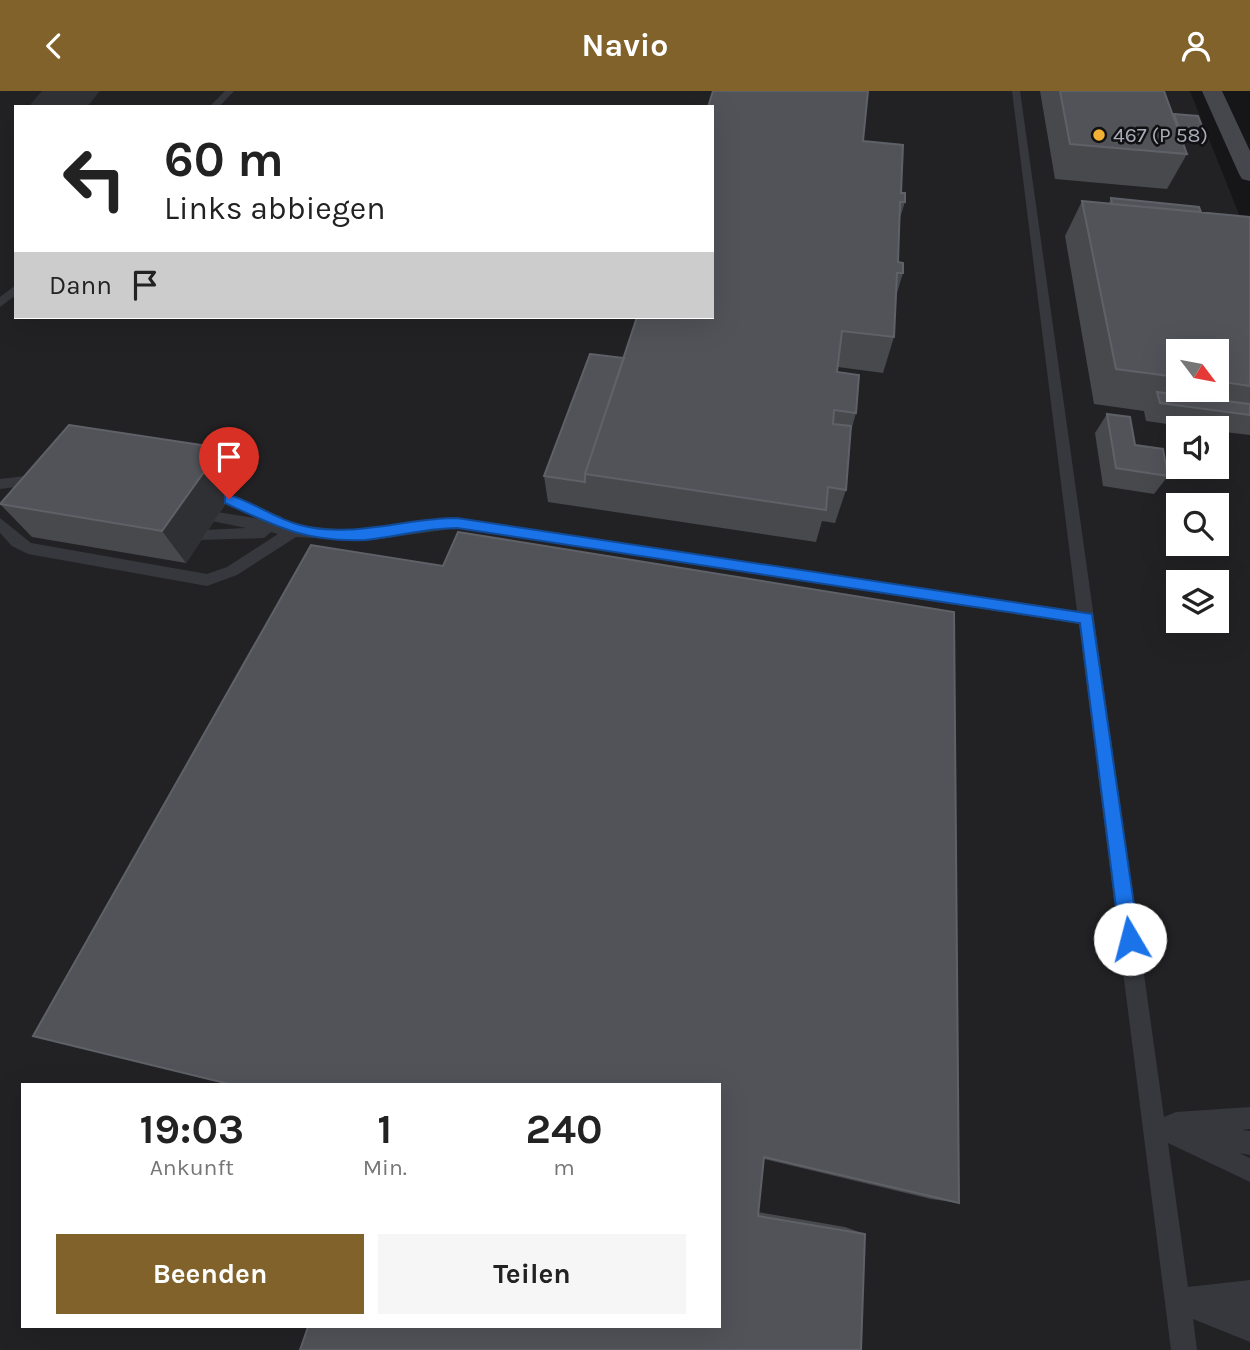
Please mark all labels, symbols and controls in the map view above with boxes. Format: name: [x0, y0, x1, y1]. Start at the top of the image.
icon: back: [35, 27, 73, 65]
text: Navio: [582, 27, 668, 64]
icon: person: [1177, 27, 1215, 65]
place label: 467 (P 58): [1113, 123, 1208, 147]
marker: 467 (P 58): [1091, 127, 1107, 143]
text: 60 m: [164, 131, 284, 188]
icon: left: [49, 133, 140, 224]
text: Links abbiegen: [164, 190, 386, 227]
icon: arrive: [126, 266, 164, 304]
text: Dann: [49, 270, 112, 301]
north arrow: [1166, 339, 1228, 403]
map controls: [1166, 339, 1229, 633]
button: sound: [1166, 416, 1229, 479]
pin: [199, 427, 259, 499]
icon: arrive: [210, 438, 248, 476]
button: search: [1166, 493, 1229, 556]
button: layers: [1166, 570, 1229, 633]
position arrow: [1093, 902, 1167, 976]
text: 19:03: [140, 1104, 244, 1154]
text: 1: [377, 1104, 392, 1154]
text: 240: [525, 1104, 602, 1154]
text: Ankunft: [150, 1154, 234, 1181]
text: Min.: [363, 1154, 407, 1181]
text: m: [553, 1154, 575, 1181]
button: Beenden: [56, 1234, 364, 1314]
button: Teilen: [378, 1234, 686, 1314]

